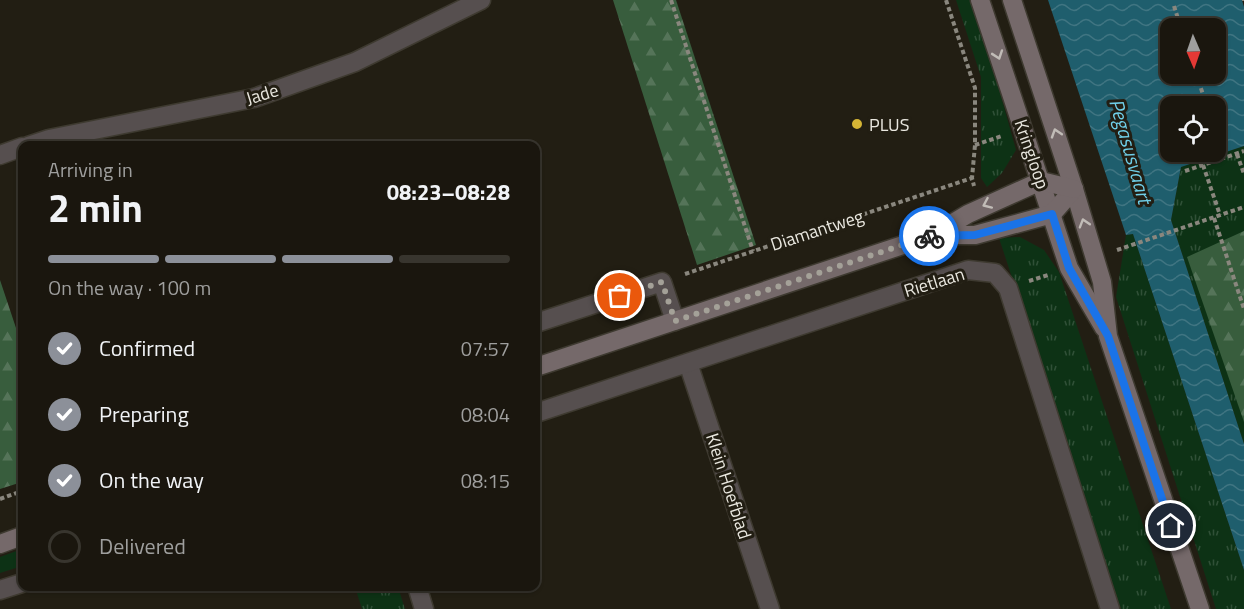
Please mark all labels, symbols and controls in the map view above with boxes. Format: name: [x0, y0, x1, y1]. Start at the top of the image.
north arrow: [1160, 18, 1226, 84]
map controls: [1160, 18, 1226, 162]
one-way arrow: [991, 49, 1004, 60]
street label: Jade: [242, 76, 282, 112]
water label: Pegasusvaart: [1101, 95, 1162, 210]
button: locate: [1160, 96, 1226, 162]
place label: PLUS: [869, 111, 909, 138]
street label: Kringloop: [1008, 116, 1056, 192]
marker: PLUS: [850, 117, 864, 131]
one-way arrow: [1050, 128, 1063, 139]
text: Arriving in: [48, 154, 133, 185]
text: 08:23–08:28: [387, 175, 510, 209]
text: 2 min: [48, 178, 143, 237]
one-way arrow: [983, 197, 994, 209]
street label: Diamantweg: [767, 202, 867, 258]
courier: [899, 206, 959, 266]
one-way arrow: [1079, 218, 1091, 229]
icon: bike: [913, 220, 946, 253]
street label: Rietlaan: [900, 260, 968, 304]
pin: [594, 270, 645, 321]
text: On the way · 100 m: [48, 272, 211, 303]
icon: bag: [603, 279, 636, 312]
text: Confirmed: [99, 331, 195, 365]
icon: check: [48, 332, 81, 365]
text: 07:57: [461, 333, 510, 364]
text: Preparing: [99, 397, 189, 431]
icon: check: [48, 398, 81, 431]
text: 08:04: [461, 399, 510, 430]
street label: Klein Hoefblad: [699, 430, 759, 542]
text: On the way: [99, 463, 204, 497]
icon: check: [48, 464, 81, 497]
text: 08:15: [461, 465, 510, 496]
pin: [1145, 500, 1196, 551]
icon: home: [1154, 509, 1187, 542]
text: Delivered: [99, 529, 186, 563]

